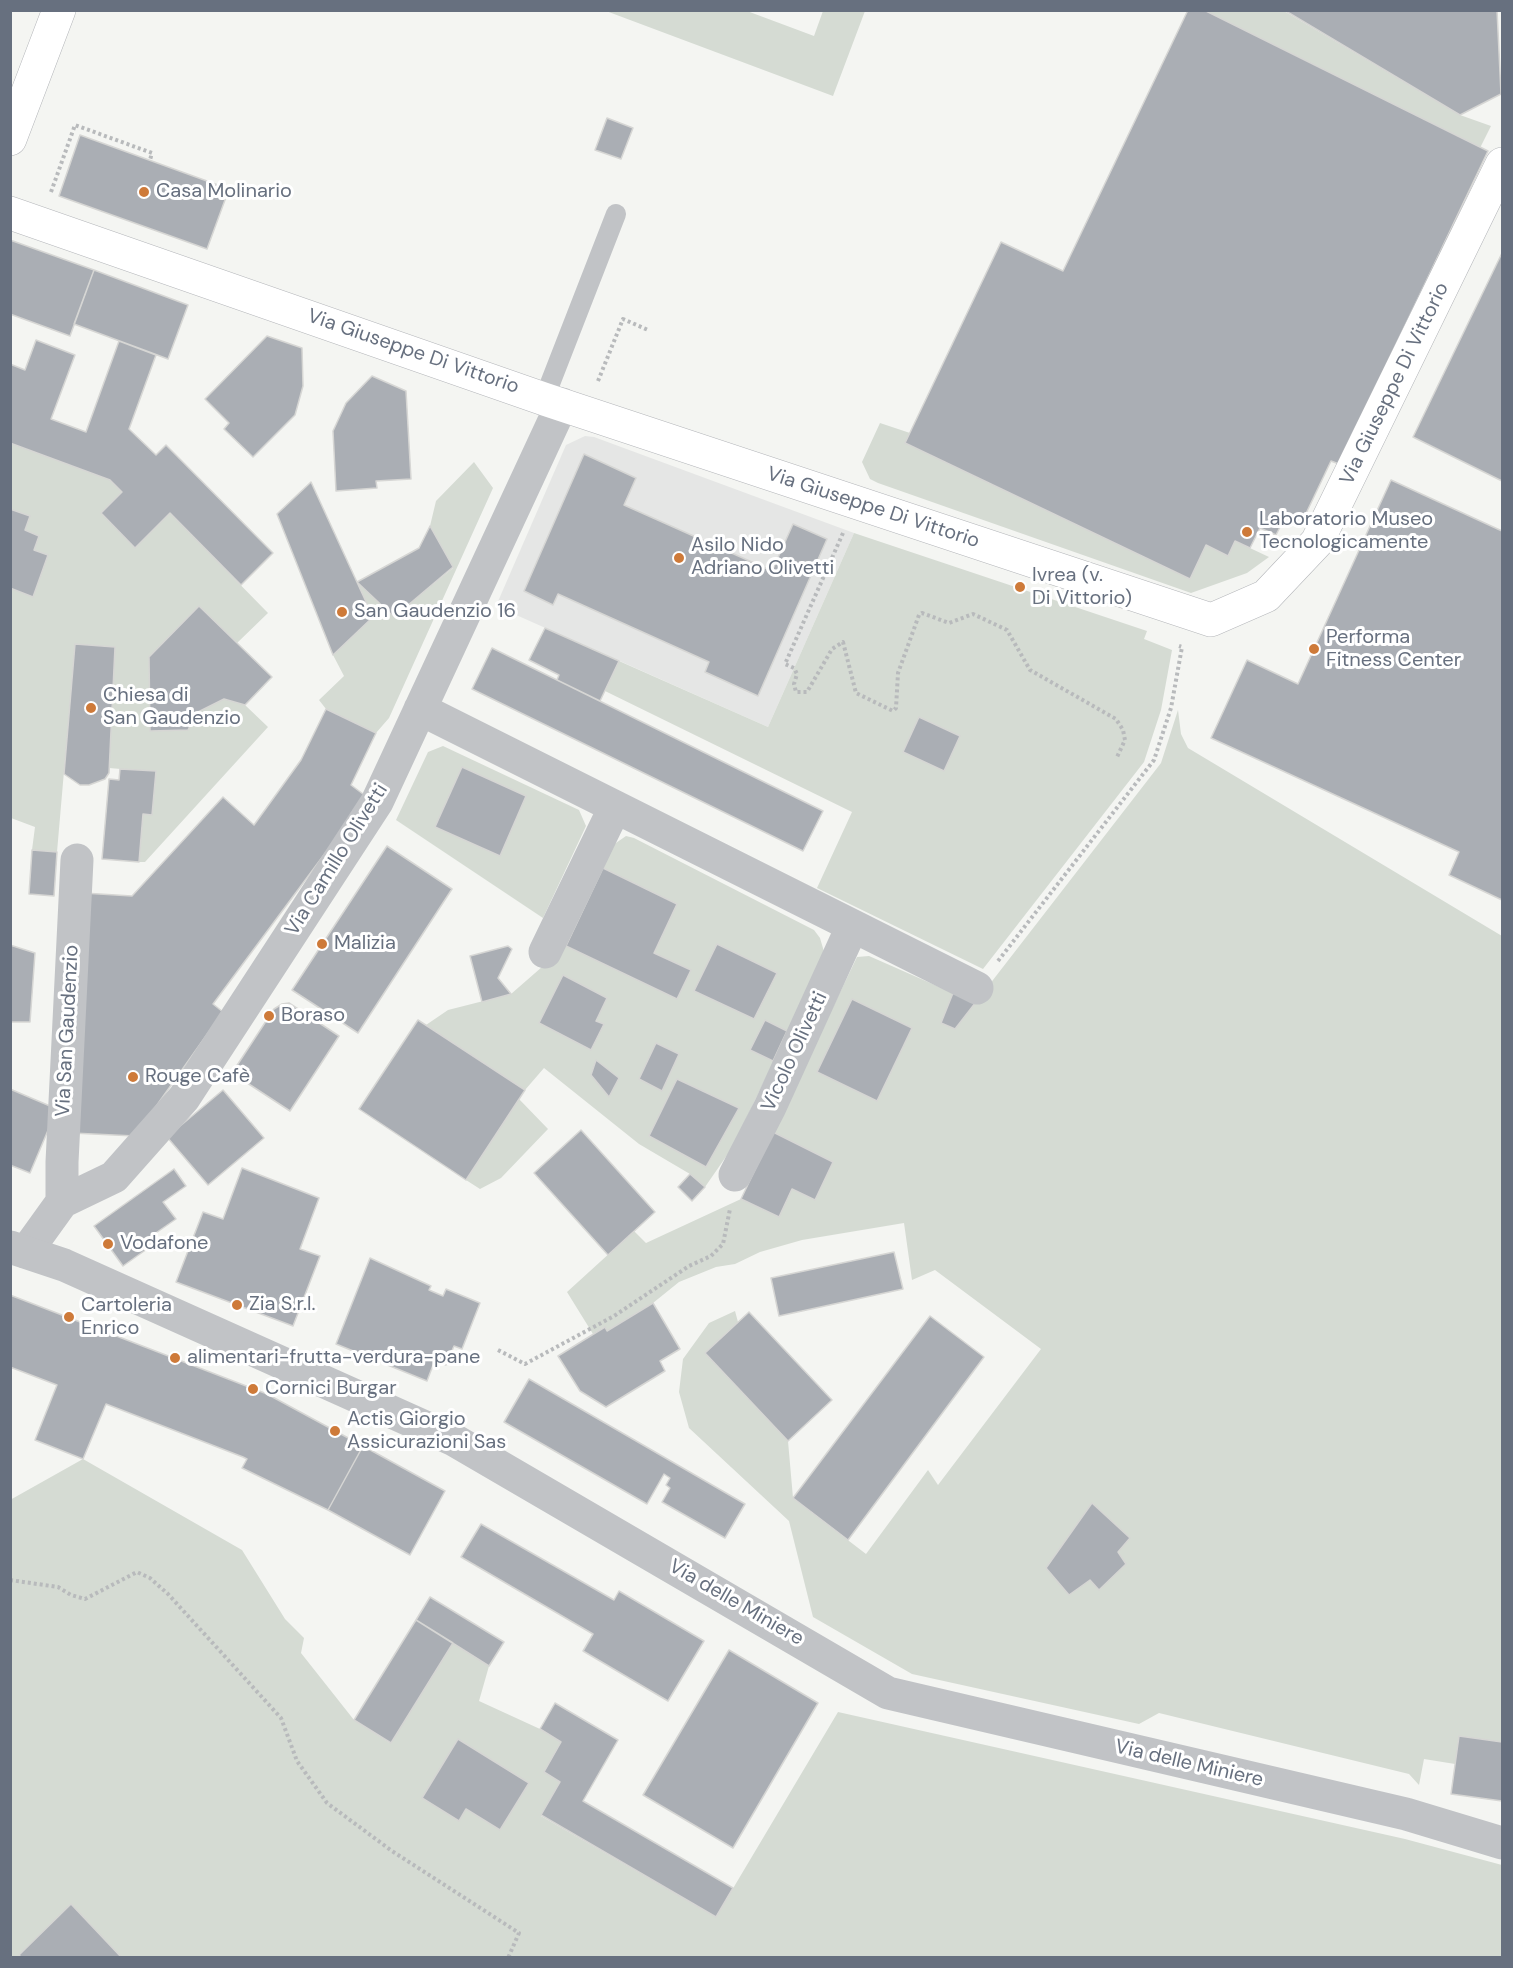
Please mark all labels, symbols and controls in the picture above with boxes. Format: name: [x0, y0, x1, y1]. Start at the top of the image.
place label: Casa Molinario: [156, 180, 292, 204]
marker: Casa Molinario: [137, 185, 151, 199]
street label: Via Giuseppe Di Vittorio: [1335, 279, 1455, 489]
street label: Via Giuseppe Di Vittorio: [304, 304, 522, 400]
street label: Via Giuseppe Di Vittorio: [764, 462, 982, 554]
place label: Laboratorio Museo Tecnologicamente: [1259, 508, 1433, 555]
marker: Laboratorio Museo Tecnologicamente: [1240, 525, 1254, 539]
place label: Asilo Nido Adriano Olivetti: [691, 534, 834, 581]
marker: Asilo Nido Adriano Olivetti: [672, 551, 686, 565]
place label: Ivrea (v. Di Vittorio): [1032, 564, 1132, 611]
marker: Ivrea (v. Di Vittorio): [1013, 580, 1027, 594]
place label: San Gaudenzio 16: [354, 600, 516, 624]
marker: San Gaudenzio 16: [335, 605, 349, 619]
place label: Performa Fitness Center: [1326, 626, 1461, 673]
marker: Performa Fitness Center: [1307, 642, 1321, 656]
place label: Chiesa di San Gaudenzio: [103, 684, 241, 731]
marker: Chiesa di San Gaudenzio: [84, 701, 98, 715]
street label: Via Camillo Olivetti: [281, 780, 393, 940]
place label: Malizia: [334, 932, 396, 956]
marker: Malizia: [315, 937, 329, 951]
street label: Via San Gaudenzio: [52, 944, 84, 1118]
street label: Vicolo Olivetti: [757, 988, 833, 1116]
place label: Boraso: [281, 1004, 345, 1028]
marker: Boraso: [262, 1009, 276, 1023]
place label: Rouge Cafè: [145, 1065, 250, 1089]
marker: Rouge Cafè: [126, 1070, 140, 1084]
place label: Vodafone: [120, 1232, 208, 1256]
marker: Vodafone: [101, 1237, 115, 1251]
place label: Zia S.r.l.: [249, 1293, 315, 1317]
place label: Cartoleria Enrico: [81, 1294, 172, 1341]
marker: Zia S.r.l.: [230, 1298, 244, 1312]
marker: Cartoleria Enrico: [62, 1310, 76, 1324]
place label: alimentari-frutta-verdura-pane: [187, 1346, 480, 1370]
marker: alimentari-frutta-verdura-pane: [168, 1351, 182, 1365]
place label: Cornici Burgar: [265, 1377, 397, 1401]
marker: Cornici Burgar: [246, 1382, 260, 1396]
place label: Actis Giorgio Assicurazioni Sas: [347, 1408, 506, 1455]
marker: Actis Giorgio Assicurazioni Sas: [328, 1424, 342, 1438]
street label: Via delle Miniere: [664, 1555, 808, 1651]
street label: Via delle Miniere: [1112, 1735, 1266, 1793]

